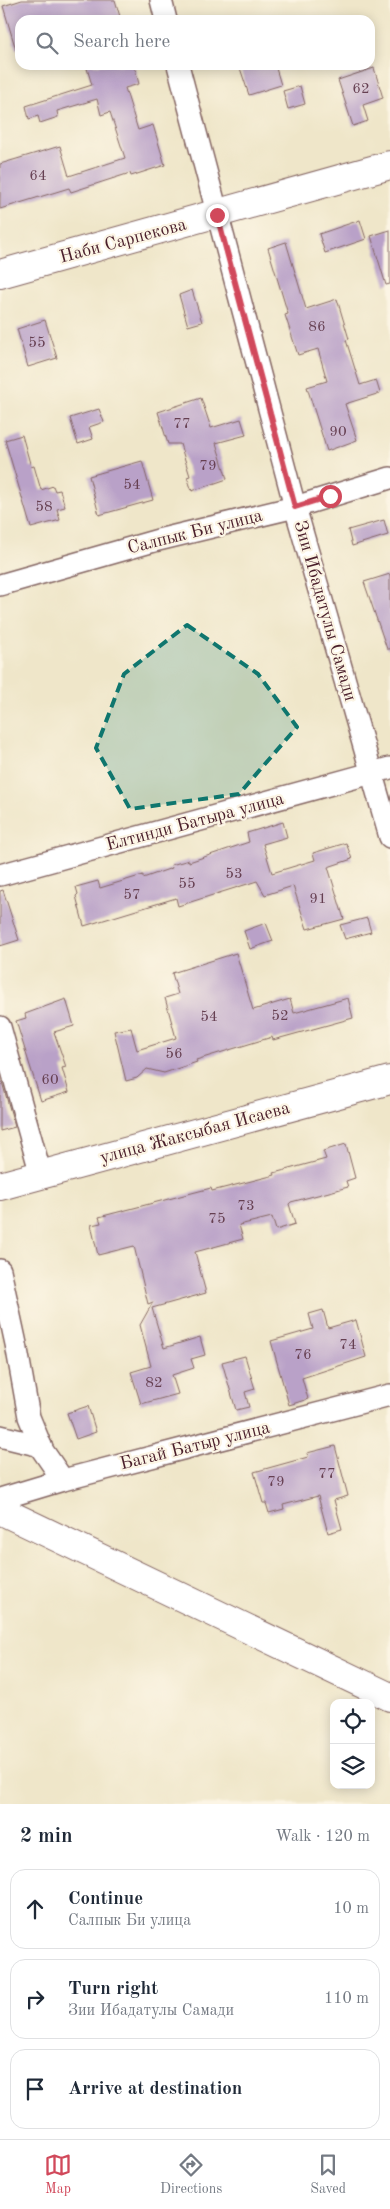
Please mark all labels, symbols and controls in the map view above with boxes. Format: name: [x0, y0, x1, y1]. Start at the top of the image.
search box: [15, 15, 375, 70]
icon: search: [33, 29, 61, 57]
text: Search here: [73, 33, 170, 52]
house number: 62: [352, 82, 370, 97]
house number: 64: [29, 169, 47, 184]
route end: [206, 204, 229, 227]
street label: Наби Сарпекова: [58, 215, 189, 267]
house number: 86: [308, 320, 326, 335]
house number: 55: [28, 336, 46, 351]
house number: 77: [173, 417, 191, 432]
house number: 90: [329, 425, 347, 440]
house number: 79: [199, 459, 217, 474]
house number: 54: [123, 478, 141, 493]
route start: [319, 485, 342, 508]
house number: 58: [35, 500, 53, 515]
street label: Салпык Би улица: [126, 506, 264, 557]
street label: Зии Ибадатулы Самади: [291, 519, 359, 703]
street label: Елтинди Батыра улица: [104, 790, 286, 854]
house number: 53: [225, 867, 243, 882]
house number: 55: [178, 877, 196, 892]
house number: 57: [123, 888, 141, 903]
house number: 91: [309, 892, 327, 907]
house number: 52: [271, 1009, 289, 1024]
house number: 54: [200, 1010, 218, 1025]
house number: 56: [165, 1047, 183, 1062]
house number: 60: [41, 1073, 59, 1088]
street label: улица Жаксыбая Исаева: [98, 1099, 292, 1167]
house number: 73: [237, 1199, 255, 1214]
house number: 75: [208, 1212, 226, 1227]
house number: 74: [339, 1338, 357, 1353]
house number: 76: [294, 1348, 312, 1363]
house number: 82: [145, 1376, 163, 1391]
street label: Багай Батыр улица: [118, 1419, 272, 1473]
house number: 77: [318, 1467, 336, 1482]
house number: 79: [267, 1475, 285, 1490]
map controls: [330, 1699, 375, 1789]
button: locate: [330, 1699, 375, 1744]
button: layers: [330, 1744, 375, 1789]
text: 2 min: [20, 1826, 73, 1847]
text: Walk · 120 m: [275, 1829, 370, 1845]
text: Continue: [68, 1890, 143, 1909]
icon: ahead: [21, 1895, 49, 1923]
text: 10 m: [333, 1901, 369, 1917]
text: Салпык Би улица: [68, 1913, 191, 1929]
text: Turn right: [68, 1980, 158, 1999]
icon: right: [21, 1985, 49, 2013]
text: 110 m: [324, 1991, 369, 2007]
text: Зии Ибадатулы Самади: [68, 2003, 234, 2019]
icon: arrive: [21, 2075, 49, 2103]
text: Arrive at destination: [68, 2080, 242, 2099]
tab: Map: [44, 2151, 72, 2198]
tab: Directions: [160, 2151, 222, 2198]
tab: Saved: [310, 2151, 346, 2198]

